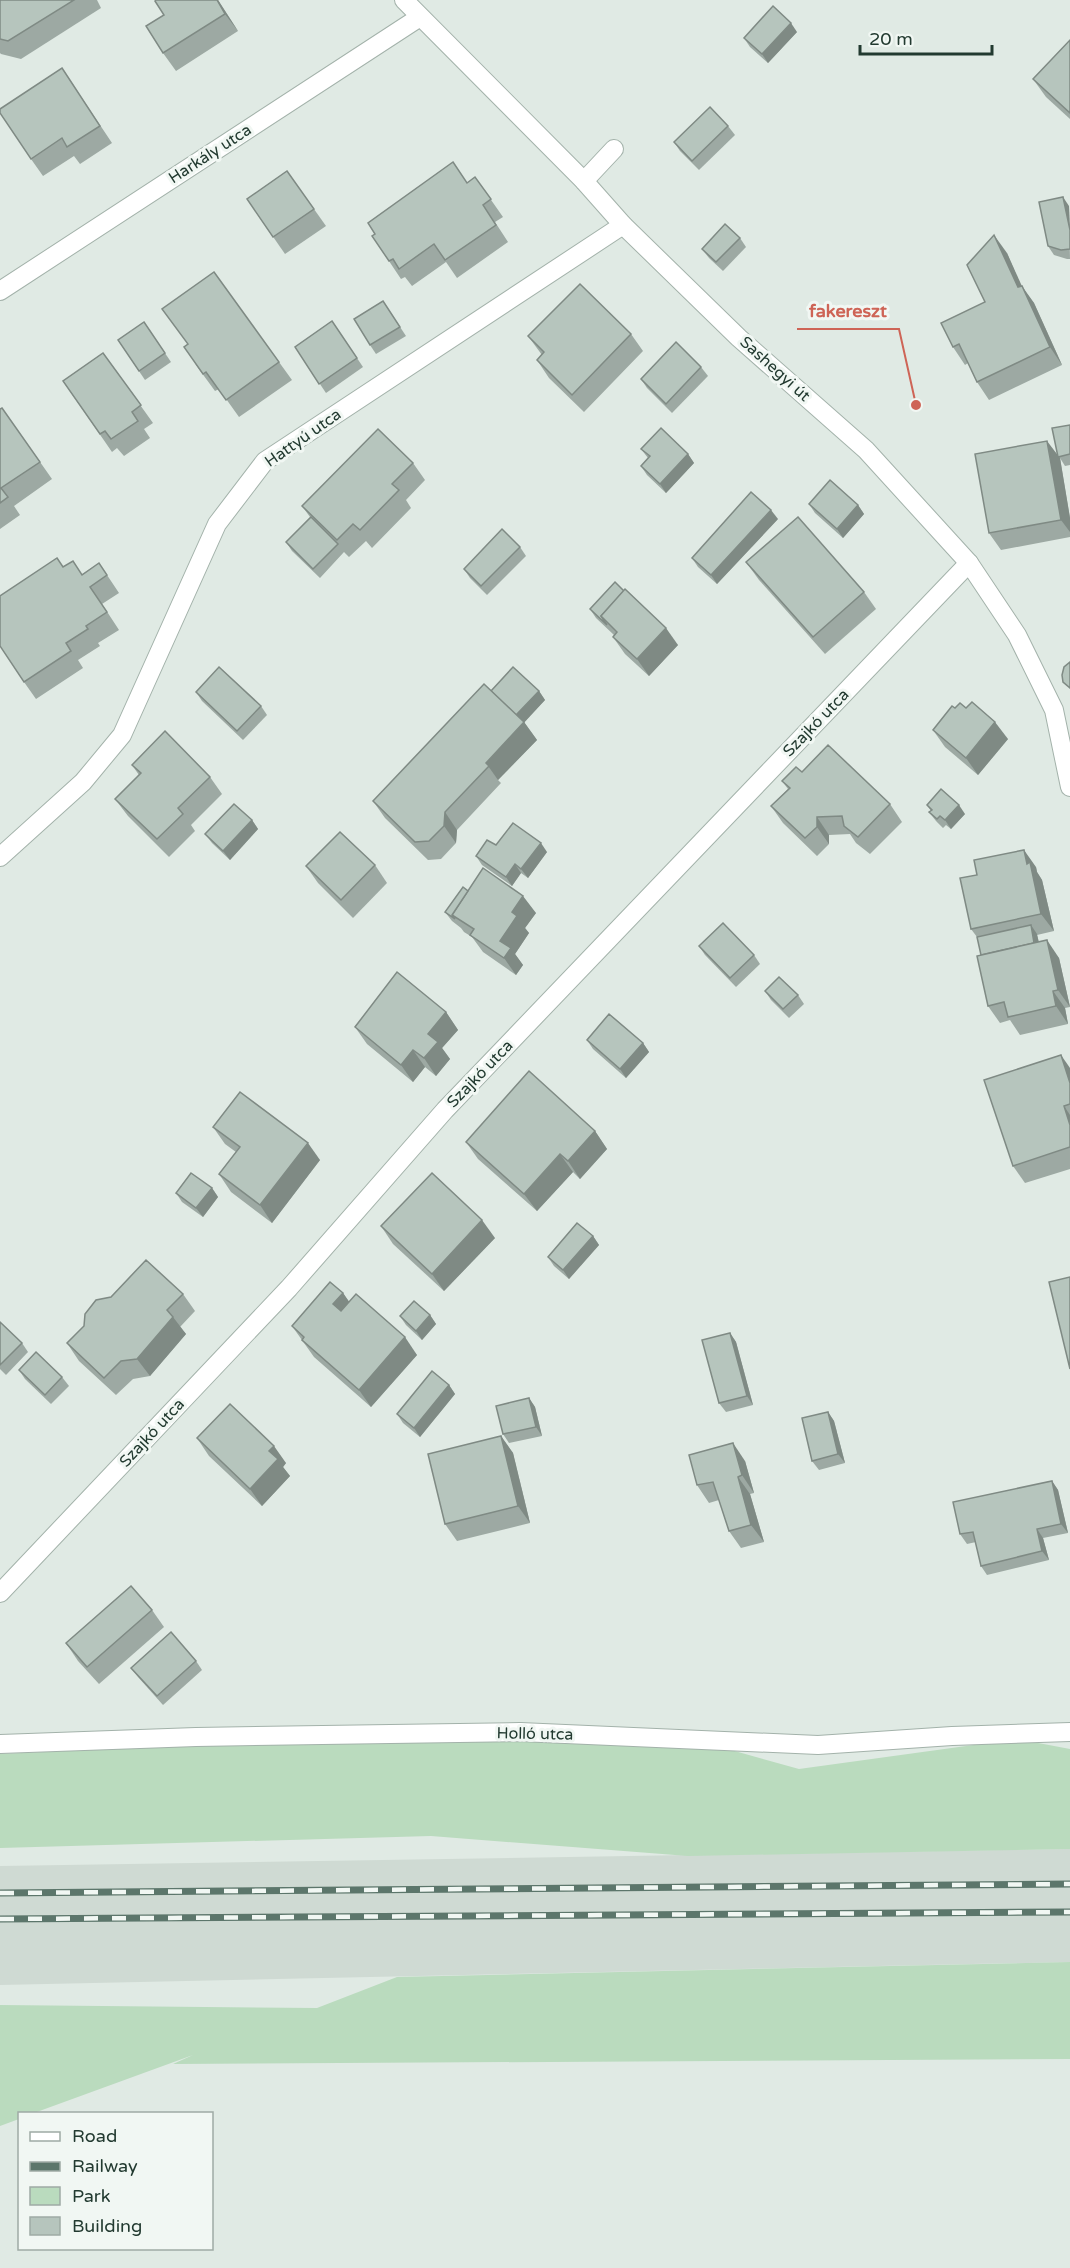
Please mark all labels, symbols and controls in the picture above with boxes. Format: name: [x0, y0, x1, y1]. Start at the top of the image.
scale bar: [860, 18, 992, 56]
text: 20 m: [869, 28, 913, 50]
street label: Harkály utca: [165, 120, 255, 188]
callout: fakereszt: [797, 293, 899, 329]
text: fakereszt: [809, 300, 887, 322]
street label: Sashegyi út: [736, 332, 814, 406]
street label: Hattyú utca: [261, 404, 345, 472]
street label: Szajkó utca: [779, 685, 853, 761]
street label: Szajkó utca: [443, 1036, 517, 1112]
street label: Szajkó utca: [115, 1395, 189, 1471]
street label: Holló utca: [496, 1723, 574, 1745]
legend: [18, 2112, 213, 2250]
text: Road: [72, 2125, 117, 2147]
text: Railway: [72, 2155, 138, 2177]
text: Park: [72, 2185, 111, 2207]
text: Building: [72, 2215, 142, 2237]

